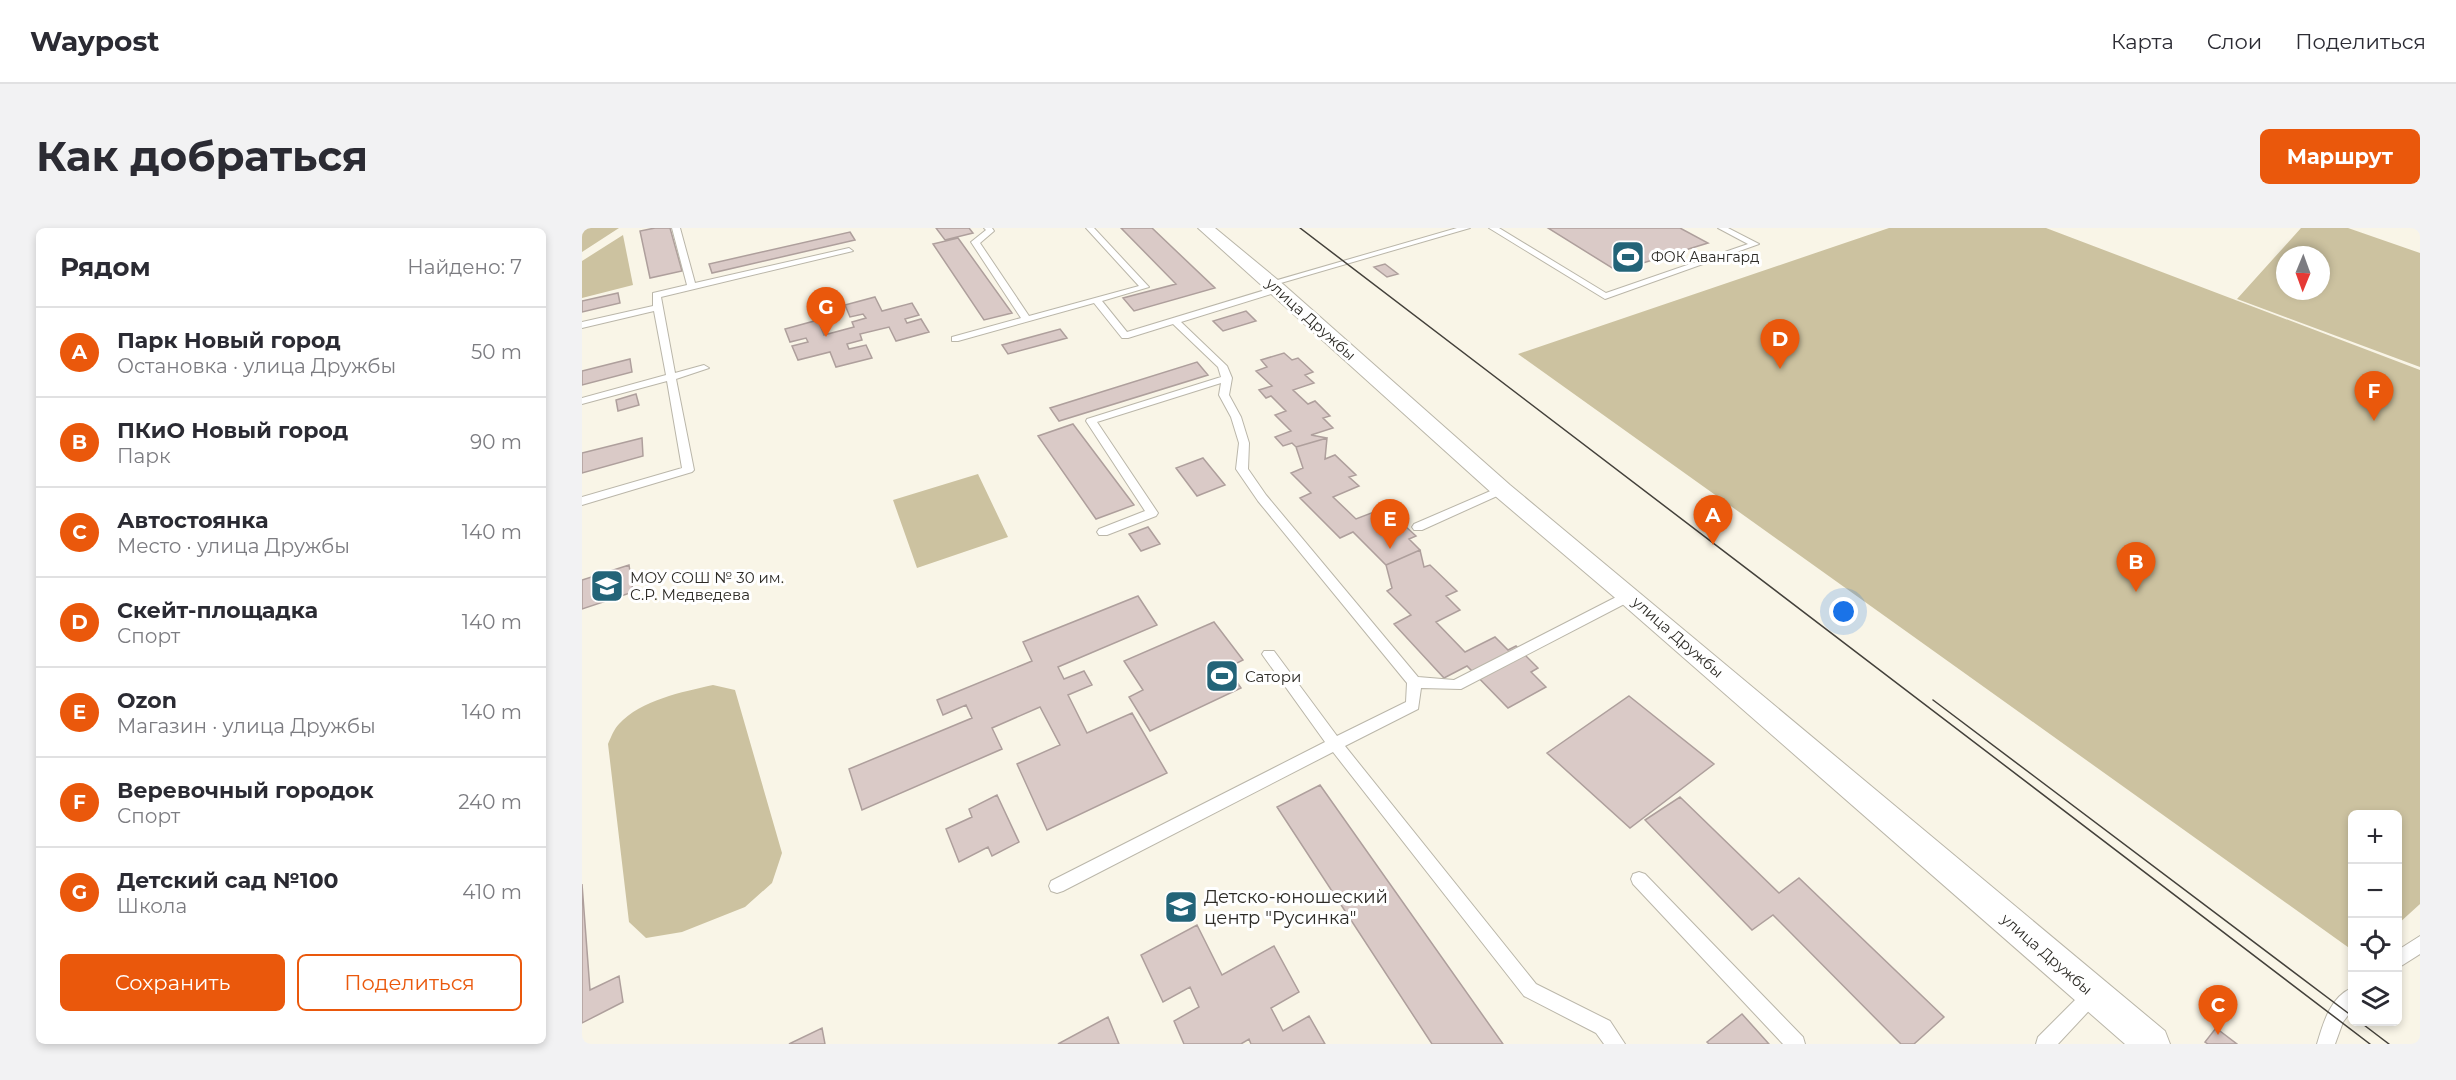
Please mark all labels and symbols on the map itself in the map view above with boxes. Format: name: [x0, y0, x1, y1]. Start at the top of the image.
sports icon: ФОК Авангард: [1610, 239, 1646, 275]
north arrow: [2276, 246, 2330, 300]
place label: ФОК Авангард: [1651, 248, 1759, 266]
street label: улица Дружбы: [1261, 273, 1360, 364]
pin: G: [806, 288, 846, 337]
pin: D: [1760, 320, 1800, 369]
pin: F: [2354, 372, 2394, 421]
pin: A: [1694, 496, 1732, 545]
pin: E: [1370, 500, 1410, 549]
pin: B: [2116, 542, 2156, 592]
school or university icon: МОУ СОШ № 30 им. С.Р. Медведева: [589, 568, 625, 604]
place label: МОУ СОШ № 30 им. С.Р. Медведева: [630, 568, 784, 604]
street label: улица Дружбы: [1628, 592, 1728, 682]
your location: [1829, 597, 1858, 626]
sports icon: Сатори: [1204, 658, 1240, 694]
place label: Сатори: [1245, 667, 1301, 686]
place label: Детско-юношеский центр "Русинка": [1204, 886, 1388, 929]
school or university icon: Детско-юношеский центр "Русинка": [1163, 889, 1199, 925]
street label: улица Дружбы: [1997, 909, 2097, 999]
pin: C: [2198, 986, 2238, 1035]

